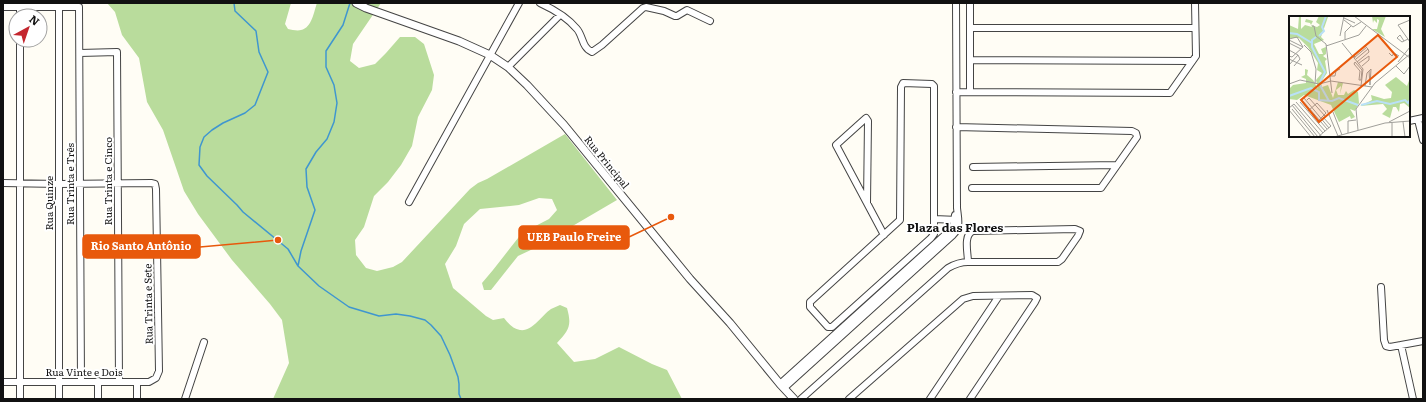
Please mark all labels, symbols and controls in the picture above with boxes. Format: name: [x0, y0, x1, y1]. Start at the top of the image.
north arrow: [8, 8, 48, 48]
text: N: [26, 10, 44, 29]
inset map: [1289, 16, 1410, 137]
street label: Rua Principal: [581, 132, 634, 192]
street label: Rua Trinta e Cinco: [100, 137, 115, 225]
street label: Rua Trinta e Três: [62, 143, 77, 225]
street label: Rua Quinze: [41, 176, 56, 230]
district label: Plaza das Flores: [907, 218, 1003, 236]
callout: UEB Paulo Freire: [519, 226, 629, 249]
text: UEB Paulo Freire: [527, 228, 621, 244]
callout: Rio Santo Antônio: [83, 235, 200, 258]
text: Rio Santo Antônio: [91, 237, 191, 253]
street label: Rua Trinta e Sete: [139, 264, 156, 345]
street label: Rua Vinte e Dois: [45, 364, 123, 379]

